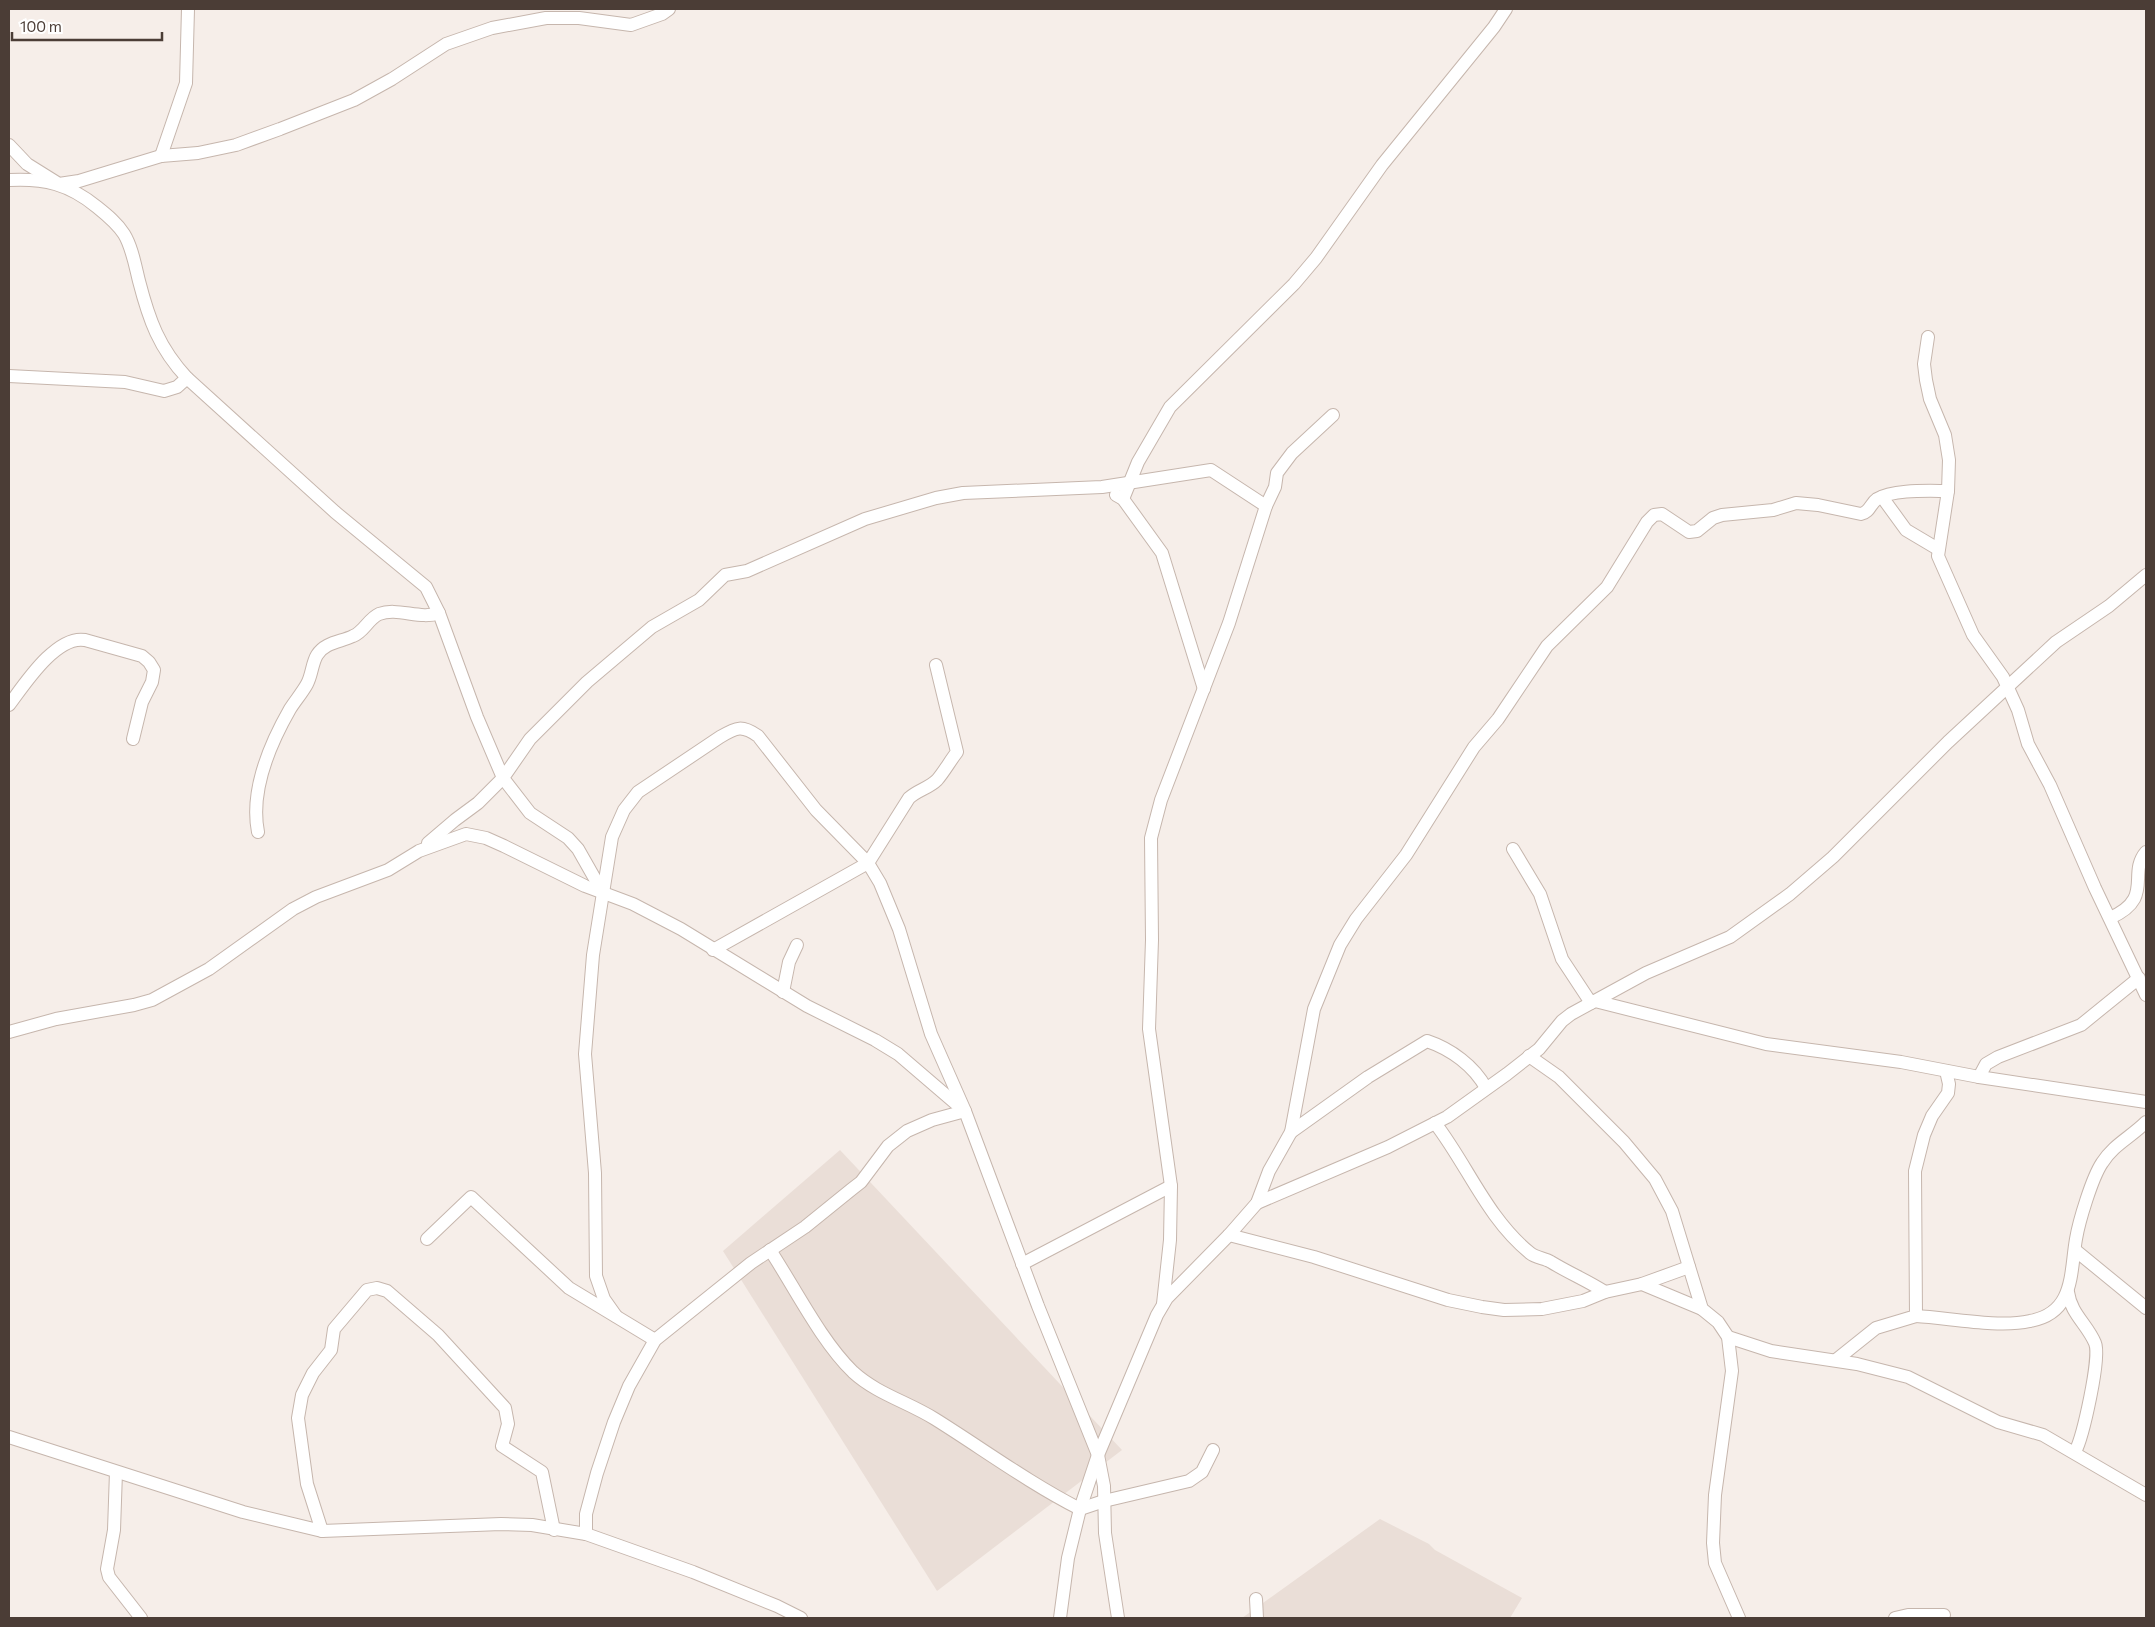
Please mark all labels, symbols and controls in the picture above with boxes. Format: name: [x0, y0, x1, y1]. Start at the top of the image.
scale bar: [12, 10, 162, 42]
text: 100 m: [20, 17, 62, 35]

